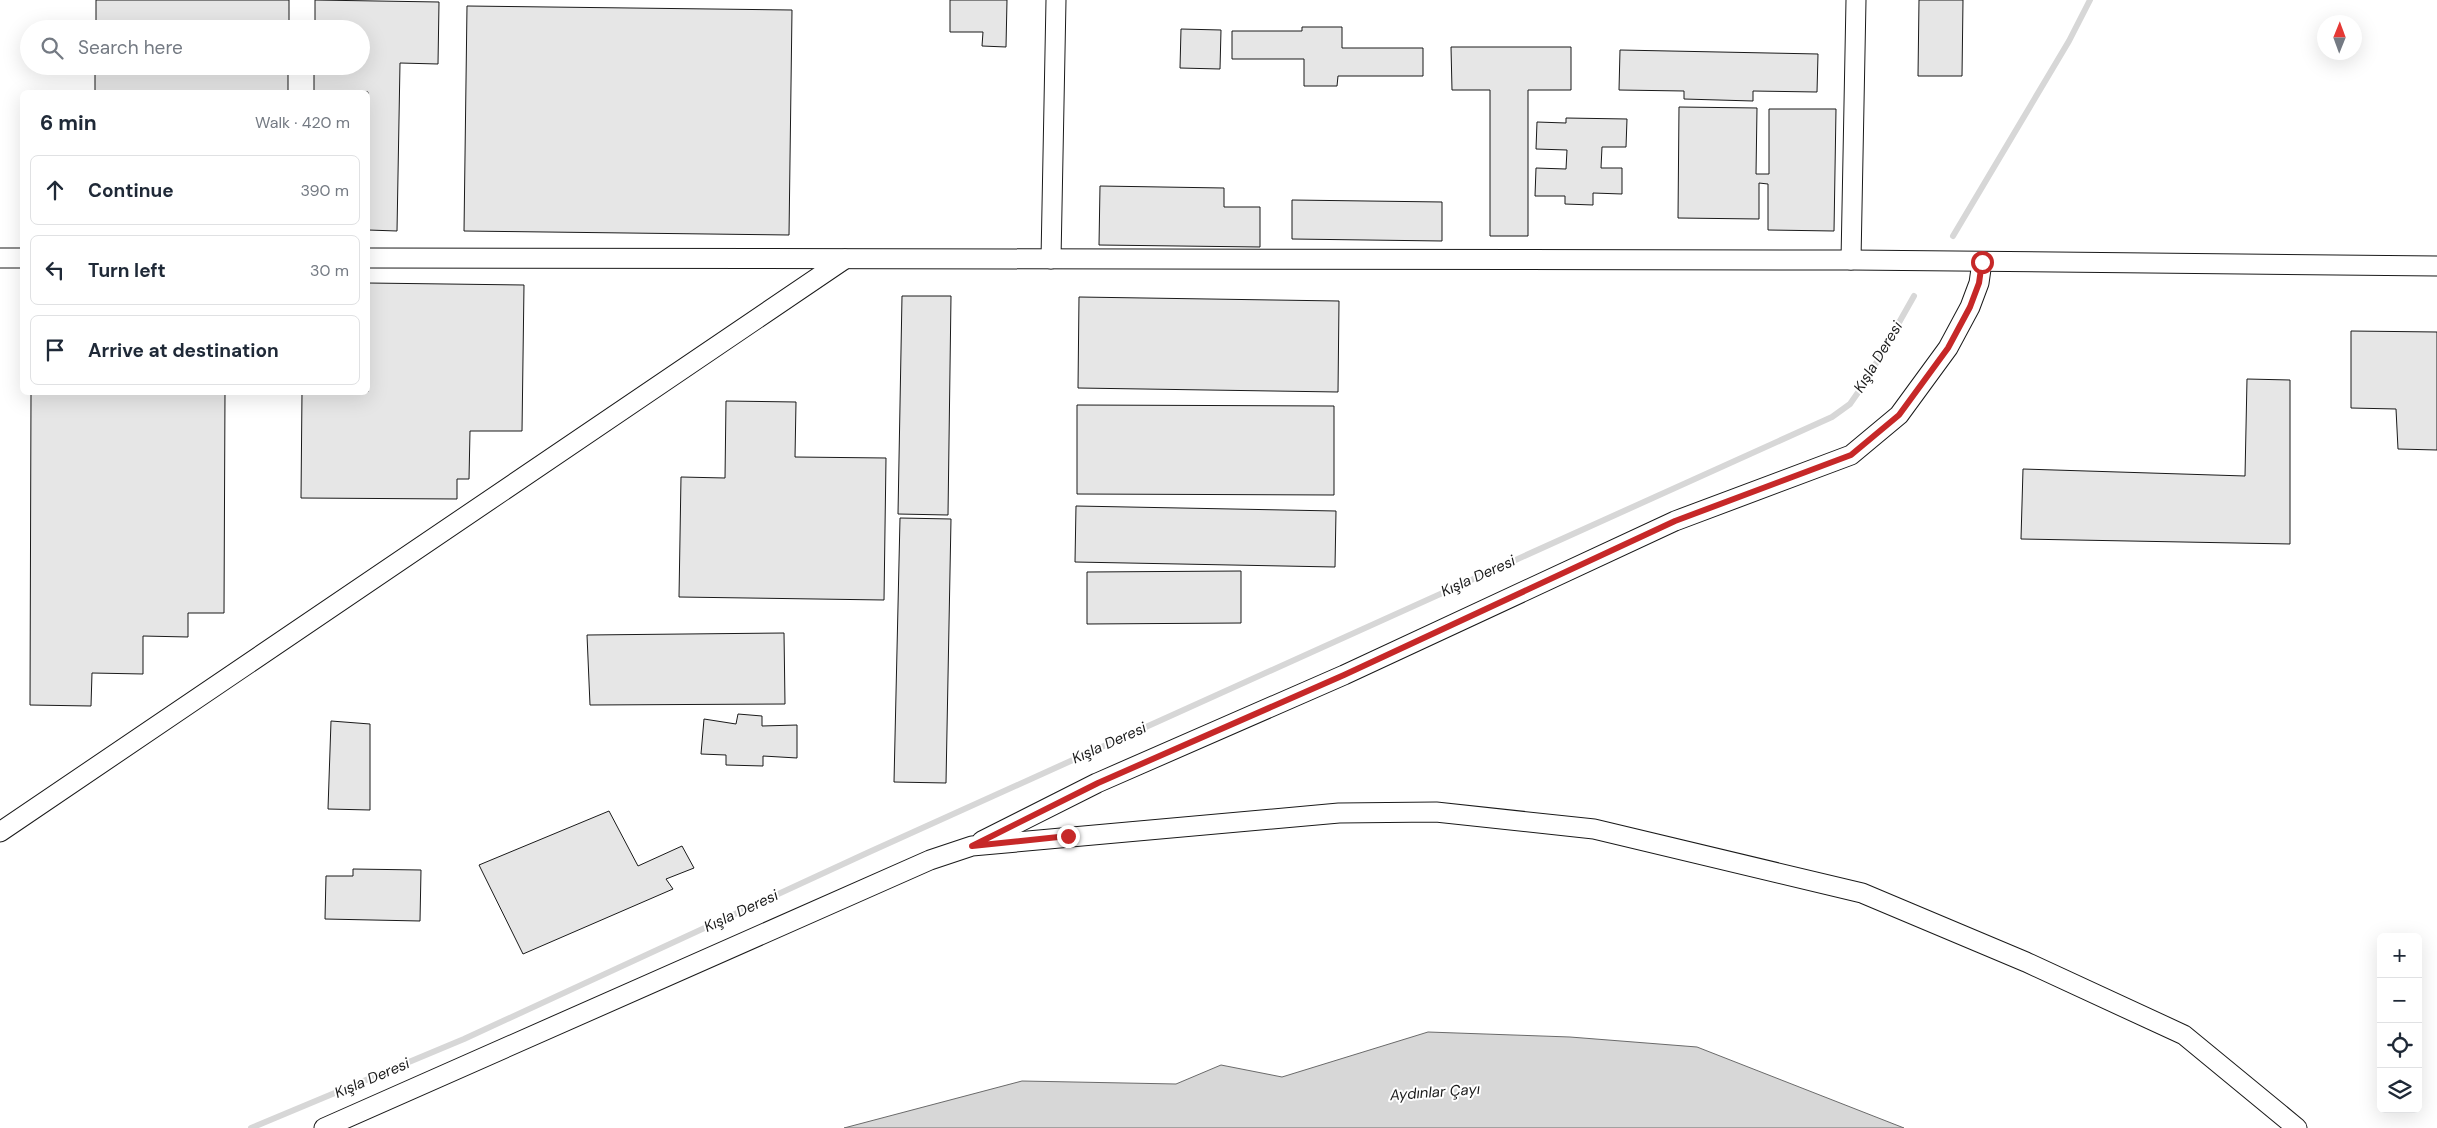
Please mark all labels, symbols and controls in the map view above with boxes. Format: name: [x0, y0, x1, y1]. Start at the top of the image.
north arrow: [2317, 15, 2362, 60]
search box: [20, 20, 370, 75]
icon: search: [38, 34, 66, 62]
text: Search here: [78, 35, 183, 60]
text: 6 min: [40, 109, 97, 137]
text: Walk · 420 m: [255, 112, 350, 133]
icon: ahead: [41, 176, 69, 204]
text: Continue: [88, 178, 174, 203]
text: 390 m: [301, 180, 349, 201]
route start: [1971, 251, 1994, 274]
icon: left: [41, 256, 69, 284]
text: Turn left: [88, 258, 166, 283]
text: 30 m: [310, 260, 349, 281]
water label: Kışla Deresi: [1849, 317, 1907, 396]
icon: arrive: [41, 336, 69, 364]
text: Arrive at destination: [88, 338, 279, 363]
water label: Kışla Deresi: [1438, 551, 1519, 601]
water label: Kışla Deresi: [1069, 718, 1150, 768]
route end: [1057, 825, 1080, 848]
water label: Kışla Deresi: [701, 885, 782, 937]
map controls: [2377, 933, 2422, 1113]
button: +: [2377, 933, 2422, 978]
button: −: [2377, 978, 2422, 1023]
button: locate: [2377, 1023, 2422, 1068]
water label: Kışla Deresi: [331, 1053, 413, 1103]
button: layers: [2377, 1068, 2422, 1113]
water label: Aydınlar Çayı: [1388, 1079, 1481, 1105]

